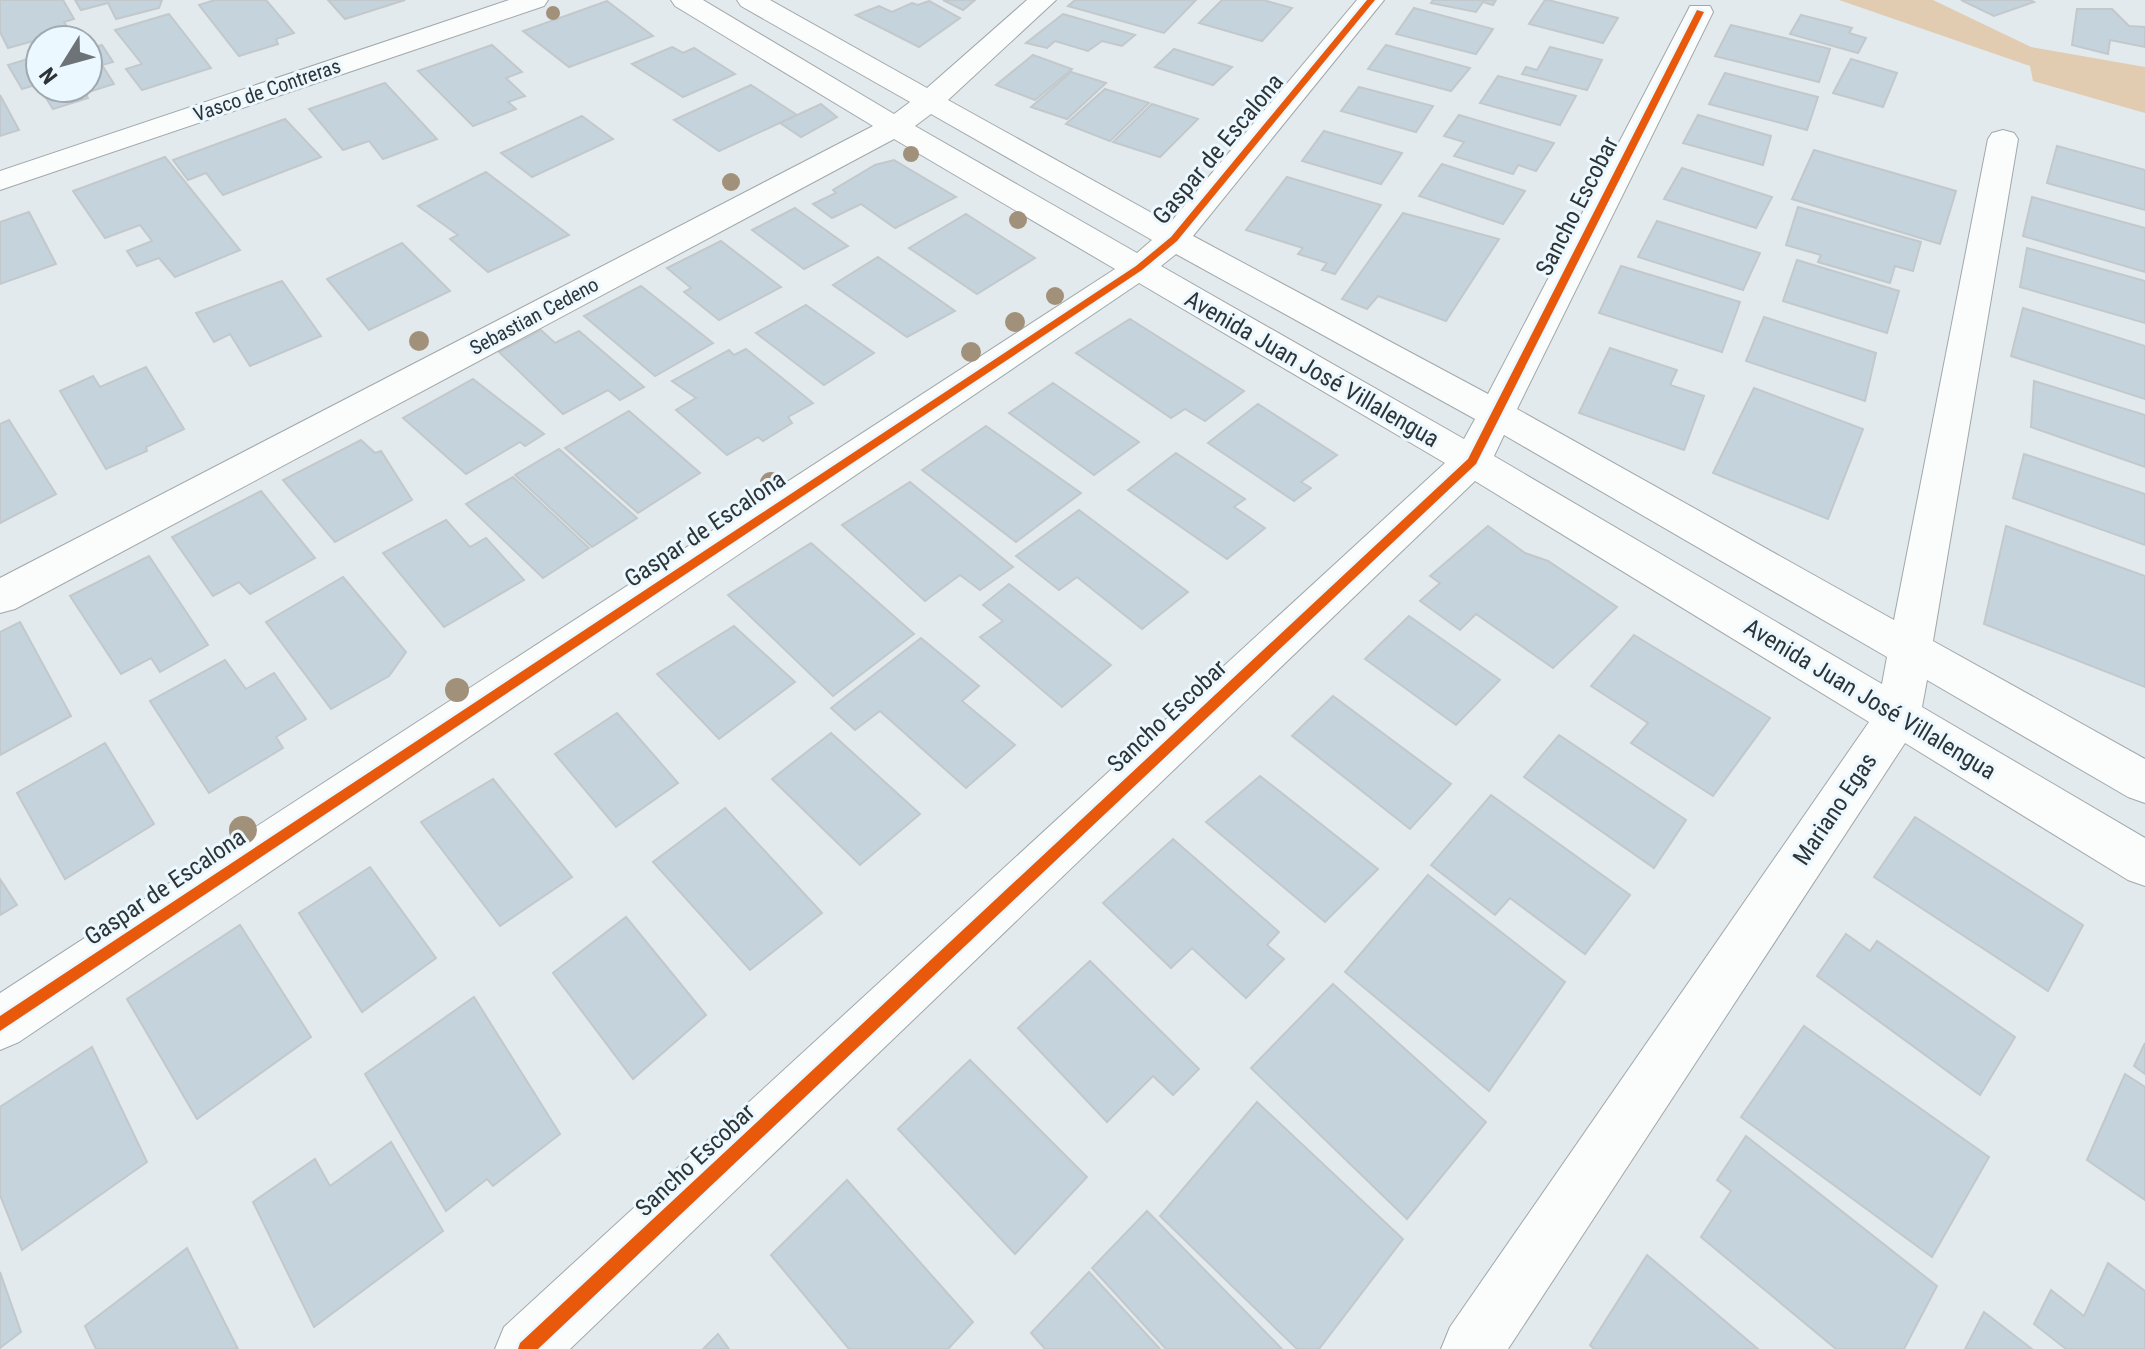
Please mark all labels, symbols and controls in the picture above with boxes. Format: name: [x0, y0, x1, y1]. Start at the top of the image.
north arrow: [24, 24, 104, 104]
street label: Vasco de Contreras: [190, 54, 344, 126]
text: N: [34, 63, 62, 89]
street label: Gaspar de Escalona: [1147, 68, 1289, 230]
street label: Sancho Escobar: [1530, 132, 1624, 280]
street label: Sebastian Cedeno: [465, 272, 603, 360]
street label: Avenida Juan José Villalengua: [1180, 285, 1444, 453]
street label: Gaspar de Escalona: [619, 465, 791, 593]
street label: Avenida Juan José Villalengua: [1739, 613, 2001, 785]
street label: Sancho Escobar: [1102, 654, 1232, 778]
street label: Mariano Egas: [1787, 748, 1883, 870]
street label: Gaspar de Escalona: [79, 823, 251, 951]
street label: Sancho Escobar: [630, 1098, 760, 1222]

